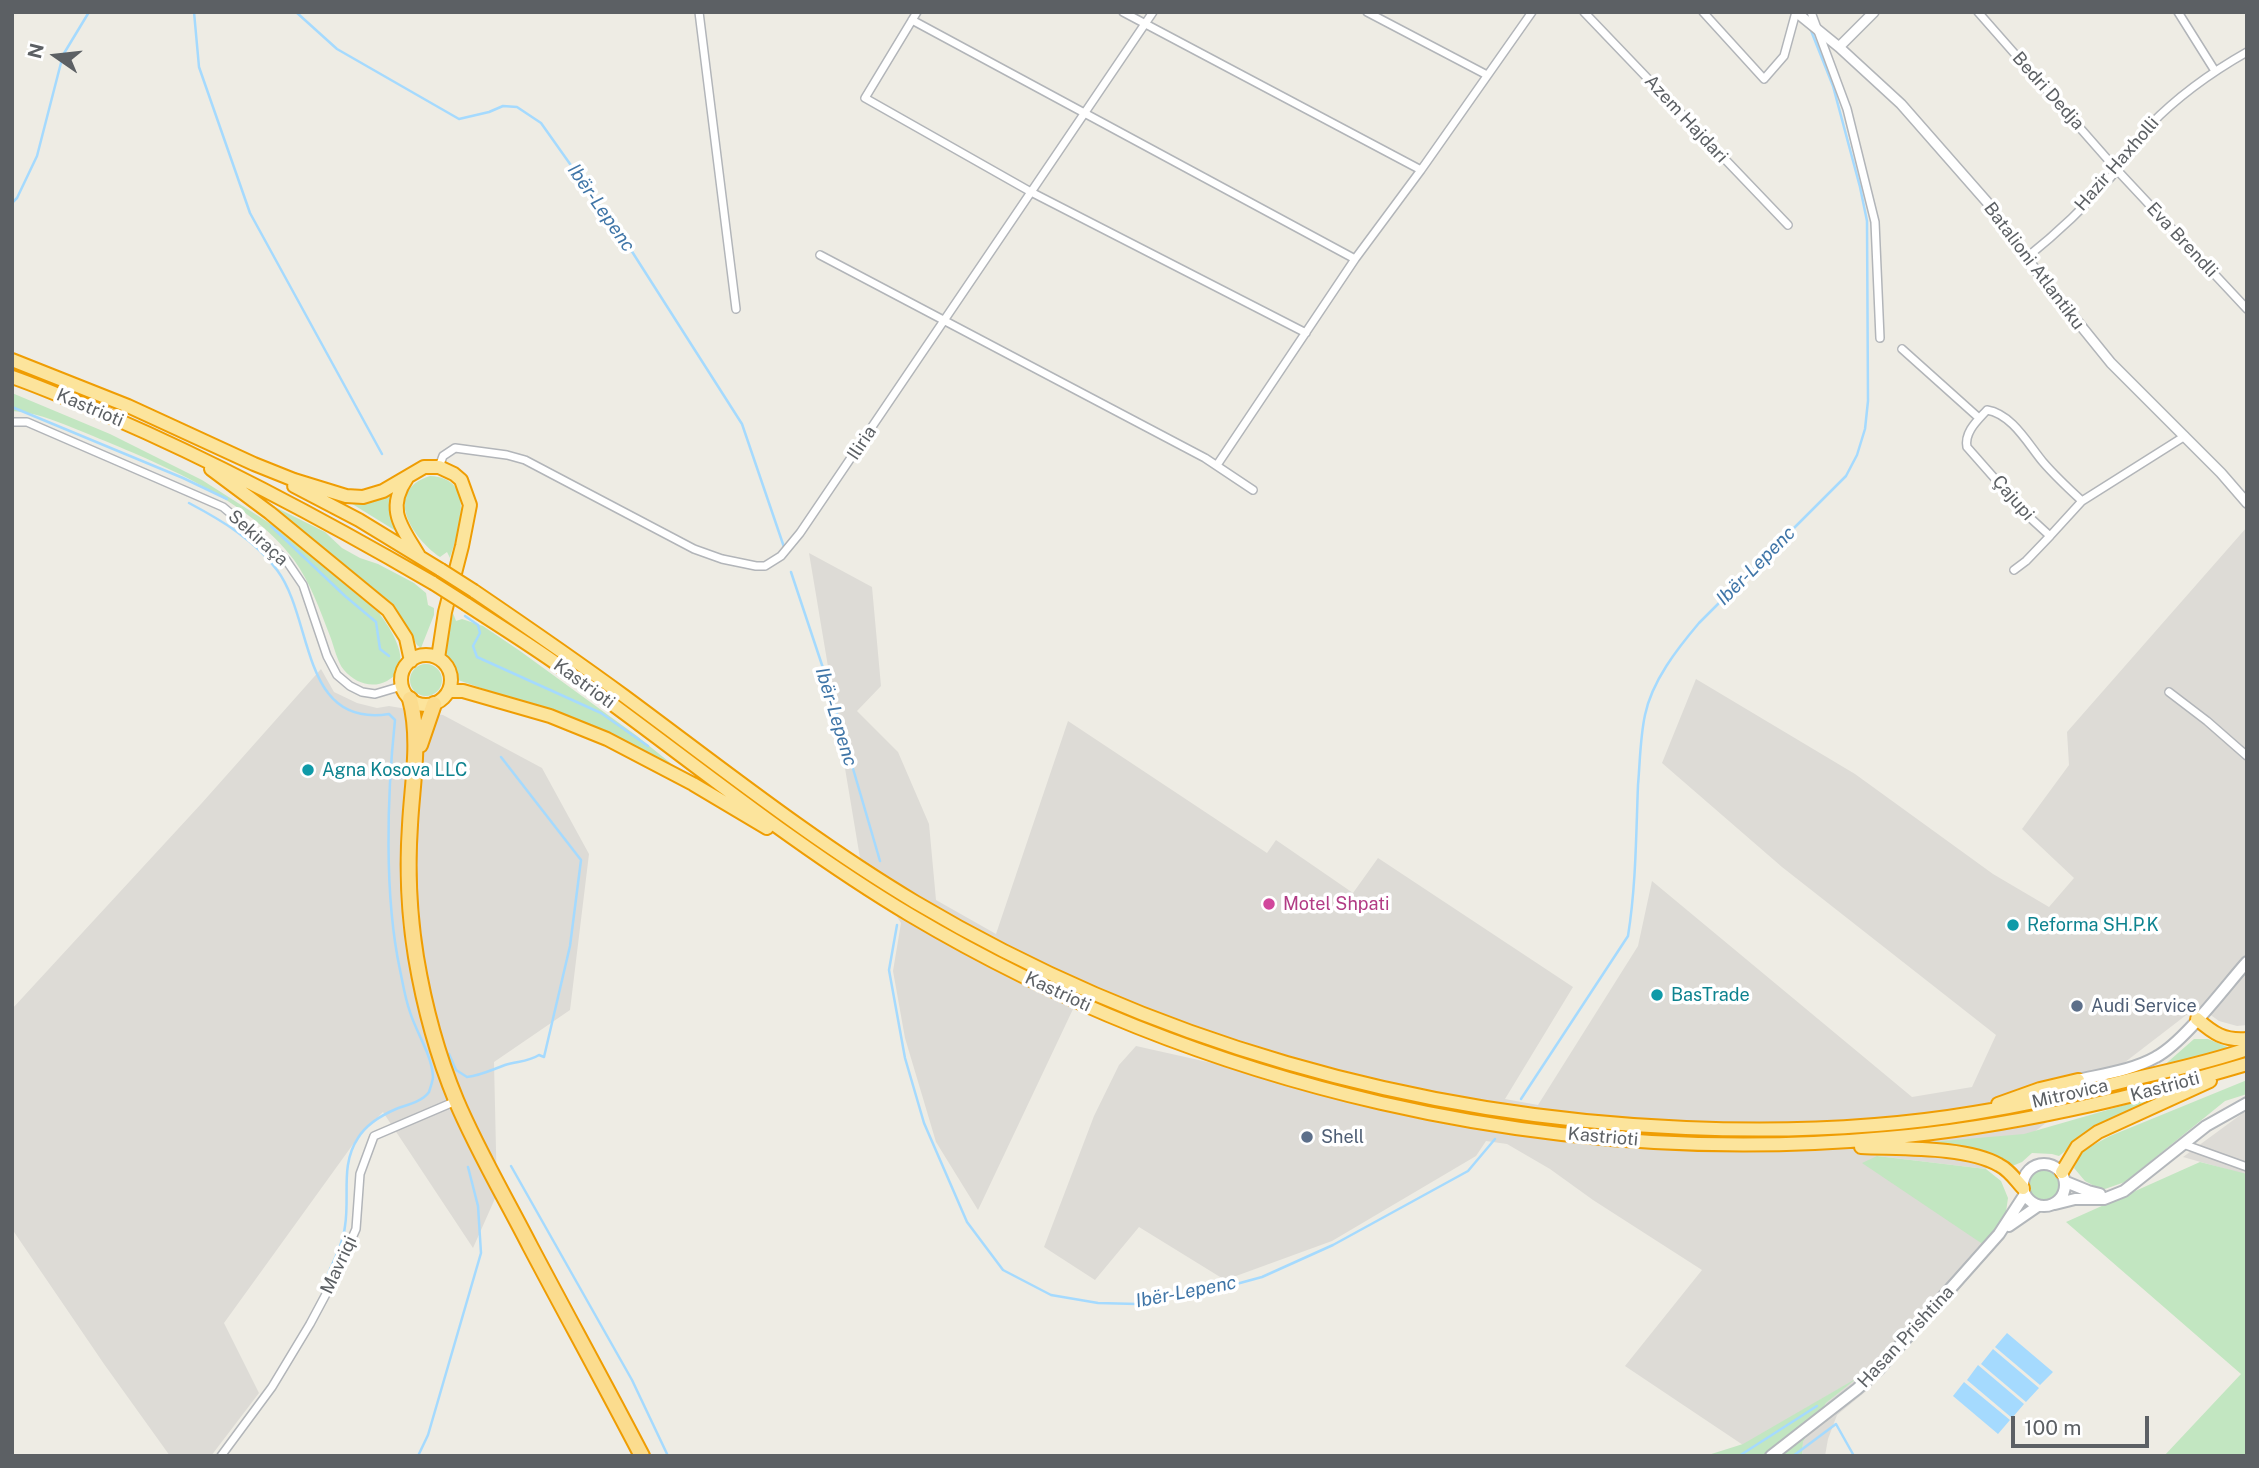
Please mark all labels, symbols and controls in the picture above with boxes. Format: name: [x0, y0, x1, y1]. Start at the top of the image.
north arrow: [21, 21, 91, 91]
text: N: [23, 41, 48, 61]
street label: Bedri Dedja: [2007, 48, 2089, 134]
street label: Azem Hajdari: [1640, 71, 1732, 167]
street label: Hazir Haxholli: [2070, 113, 2164, 215]
water label: Ibër-Lepenc: [562, 160, 640, 256]
street label: Batalioni Atlantiku: [1979, 198, 2089, 334]
street label: Eva Brendli: [2142, 198, 2222, 282]
street label: Kastrioti: [53, 384, 127, 432]
street label: Iliria: [843, 422, 881, 464]
street label: Çajupi: [1988, 471, 2038, 525]
street label: Sekiraça: [224, 505, 292, 571]
water label: Ibër-Lepenc: [1712, 522, 1800, 610]
street label: Kastrioti: [549, 655, 619, 713]
water label: Ibër-Lepenc: [810, 665, 862, 769]
place label: Agna Kosova LLC: [322, 759, 467, 781]
marker: Agna Kosova LLC: [300, 762, 316, 778]
place label: Motel Shpati: [1283, 893, 1389, 915]
marker: Motel Shpati: [1261, 896, 1277, 912]
place label: Reforma SH.P.K: [2027, 914, 2159, 936]
marker: Reforma SH.P.K: [2005, 917, 2021, 933]
street label: Kastrioti: [1021, 967, 1095, 1017]
place label: BasTrade: [1671, 984, 1750, 1006]
marker: BasTrade: [1649, 987, 1665, 1003]
place label: Audi Service: [2091, 995, 2197, 1017]
marker: Audi Service: [2069, 998, 2085, 1014]
street label: Kastrioti: [2128, 1067, 2202, 1107]
street label: Mitrovica: [2030, 1075, 2110, 1113]
street label: Kastrioti: [1567, 1123, 1639, 1151]
place label: Shell: [1321, 1126, 1364, 1148]
marker: Shell: [1299, 1129, 1315, 1145]
street label: Mavriqi: [316, 1233, 362, 1297]
water label: Ibër-Lepenc: [1134, 1271, 1238, 1313]
street label: Hasan Prishtina: [1853, 1282, 1959, 1392]
scale bar: [2014, 1402, 2152, 1446]
text: 100 m: [2024, 1415, 2081, 1440]

